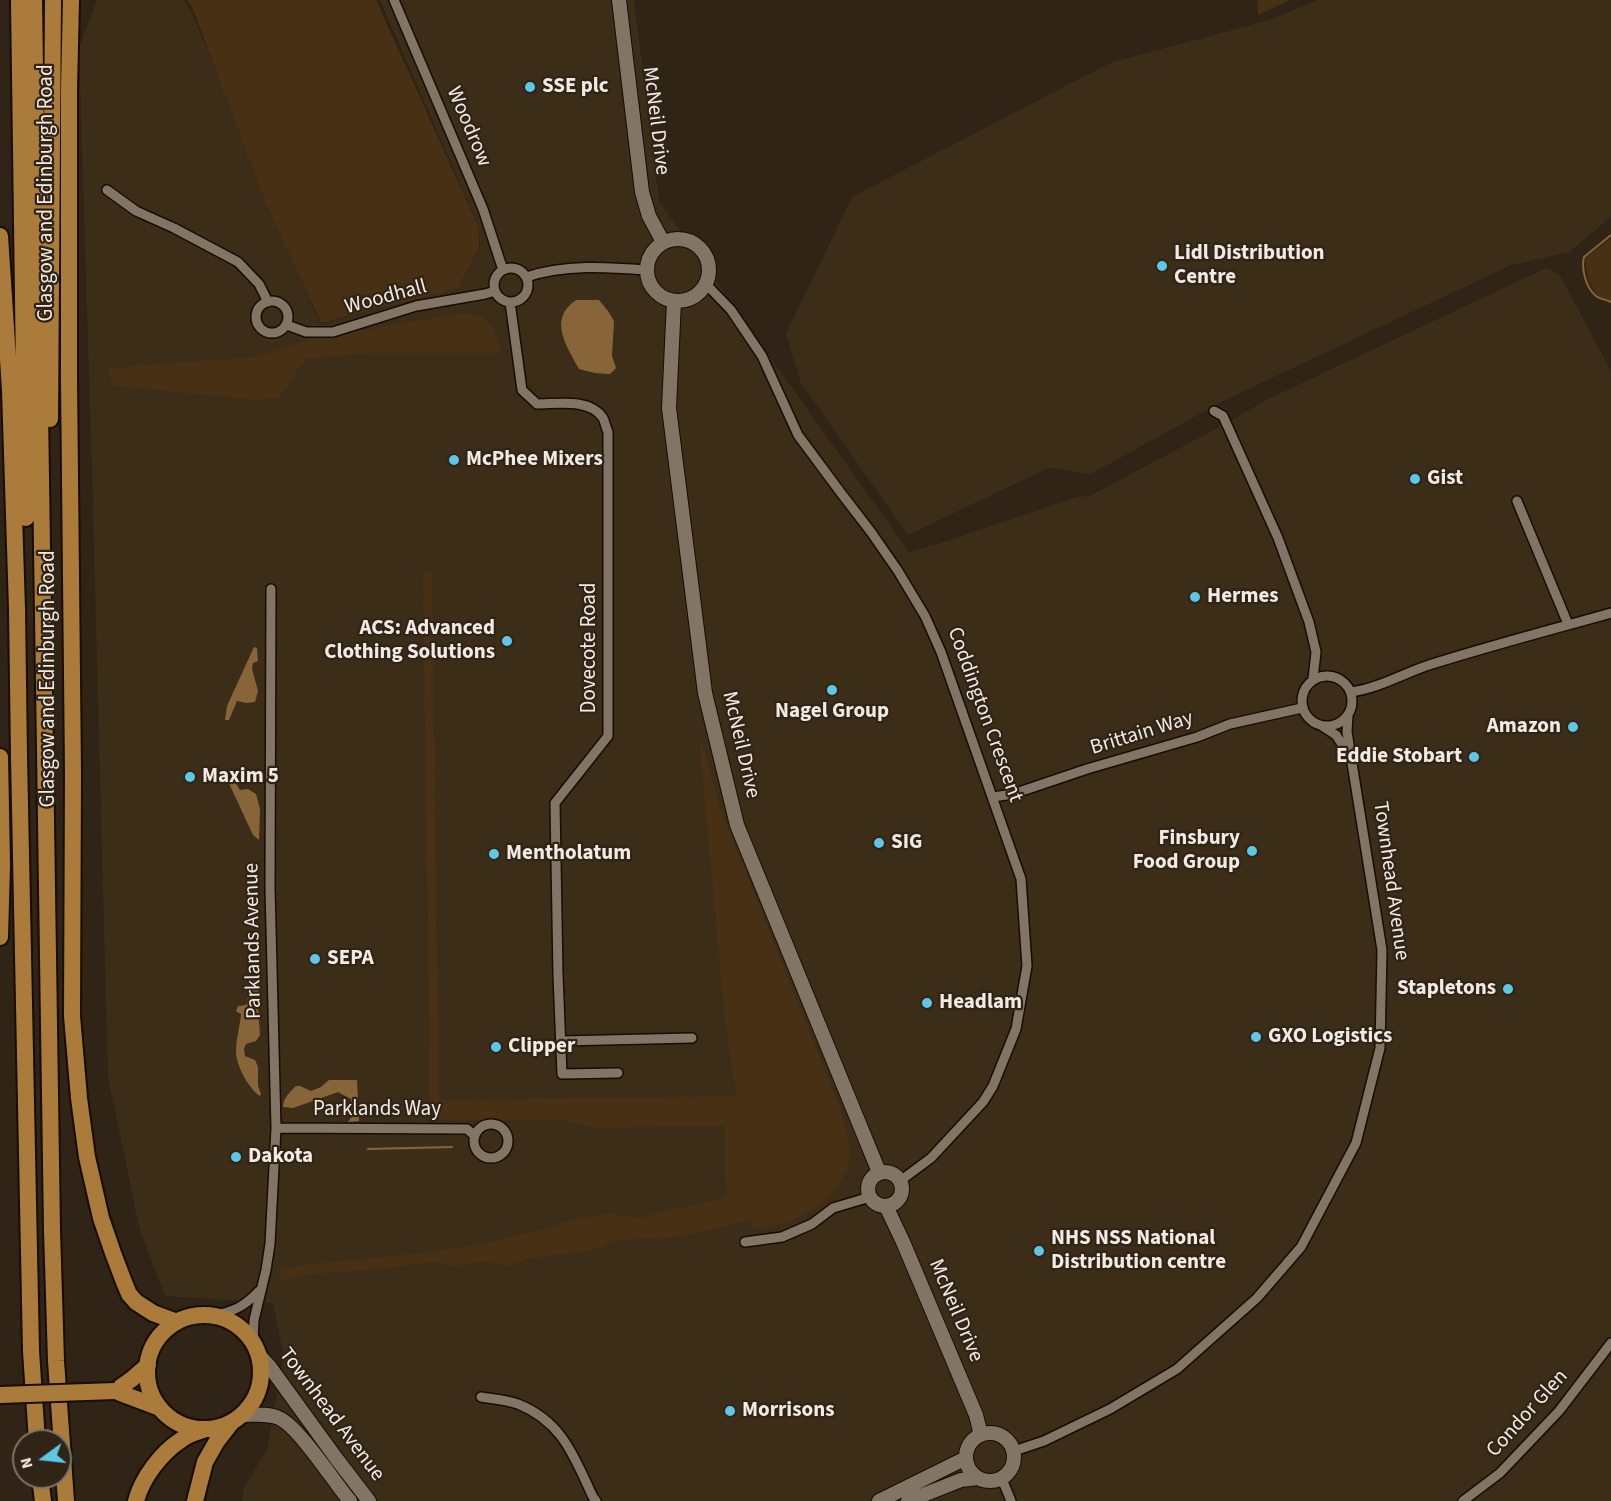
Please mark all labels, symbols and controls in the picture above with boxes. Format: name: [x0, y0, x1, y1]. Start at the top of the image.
street label: Glasgow and Edinburgh Road: [34, 64, 60, 322]
street label: McNeil Drive: [636, 65, 674, 177]
place label: SSE plc: [542, 74, 609, 100]
marker: SSE plc: [523, 80, 537, 94]
street label: Woodrow: [440, 83, 496, 171]
place label: Lidl Distribution Centre: [1174, 241, 1325, 291]
marker: Lidl Distribution Centre: [1155, 259, 1169, 273]
street label: Woodhall: [342, 275, 430, 321]
place label: McPhee Mixers: [466, 447, 603, 473]
marker: McPhee Mixers: [447, 453, 461, 467]
place label: Gist: [1427, 466, 1463, 492]
marker: Gist: [1408, 472, 1422, 486]
street label: Glasgow and Edinburgh Road: [36, 550, 62, 808]
street label: Dovecote Road: [577, 582, 603, 714]
place label: Hermes: [1207, 584, 1279, 610]
marker: Hermes: [1188, 590, 1202, 604]
place label: ACS: Advanced Clothing Solutions: [324, 616, 495, 666]
street label: Coddington Crescent: [941, 624, 1027, 806]
marker: ACS: Advanced Clothing Solutions: [500, 634, 514, 648]
marker: Nagel Group: [825, 683, 839, 697]
street label: McNeil Drive: [715, 689, 765, 801]
place label: Nagel Group: [775, 699, 889, 725]
street label: Brittain Way: [1088, 706, 1196, 762]
place label: Amazon: [1487, 714, 1561, 740]
marker: Amazon: [1566, 720, 1580, 734]
place label: Eddie Stobart: [1336, 744, 1462, 770]
marker: Eddie Stobart: [1467, 750, 1481, 764]
place label: Maxim 5: [202, 764, 279, 790]
marker: Maxim 5: [183, 770, 197, 784]
street label: Townhead Avenue: [1366, 800, 1414, 962]
place label: Finsbury Food Group: [1133, 826, 1240, 876]
place label: SIG: [891, 830, 922, 856]
marker: SIG: [872, 836, 886, 850]
place label: Mentholatum: [506, 841, 631, 867]
marker: Finsbury Food Group: [1245, 844, 1259, 858]
marker: Mentholatum: [487, 847, 501, 861]
street label: Parklands Avenue: [240, 863, 268, 1019]
place label: SEPA: [327, 946, 374, 972]
marker: SEPA: [308, 952, 322, 966]
place label: Stapletons: [1397, 976, 1496, 1002]
marker: Stapletons: [1501, 982, 1515, 996]
place label: Headlam: [939, 990, 1022, 1016]
marker: Headlam: [920, 996, 934, 1010]
place label: GXO Logistics: [1268, 1024, 1392, 1050]
marker: GXO Logistics: [1249, 1030, 1263, 1044]
place label: Clipper: [508, 1034, 575, 1060]
marker: Clipper: [489, 1040, 503, 1054]
street label: Parklands Way: [313, 1097, 441, 1123]
place label: Dakota: [248, 1144, 313, 1170]
marker: Dakota: [229, 1150, 243, 1164]
place label: NHS NSS National Distribution centre: [1051, 1226, 1226, 1276]
marker: NHS NSS National Distribution centre: [1032, 1244, 1046, 1258]
street label: McNeil Drive: [922, 1256, 988, 1366]
street label: Townhead Avenue: [273, 1343, 389, 1487]
street label: Condor Glen: [1482, 1365, 1574, 1463]
place label: Morrisons: [742, 1398, 834, 1424]
marker: Morrisons: [723, 1404, 737, 1418]
north arrow: [12, 1429, 72, 1489]
text: N: [15, 1455, 39, 1471]

